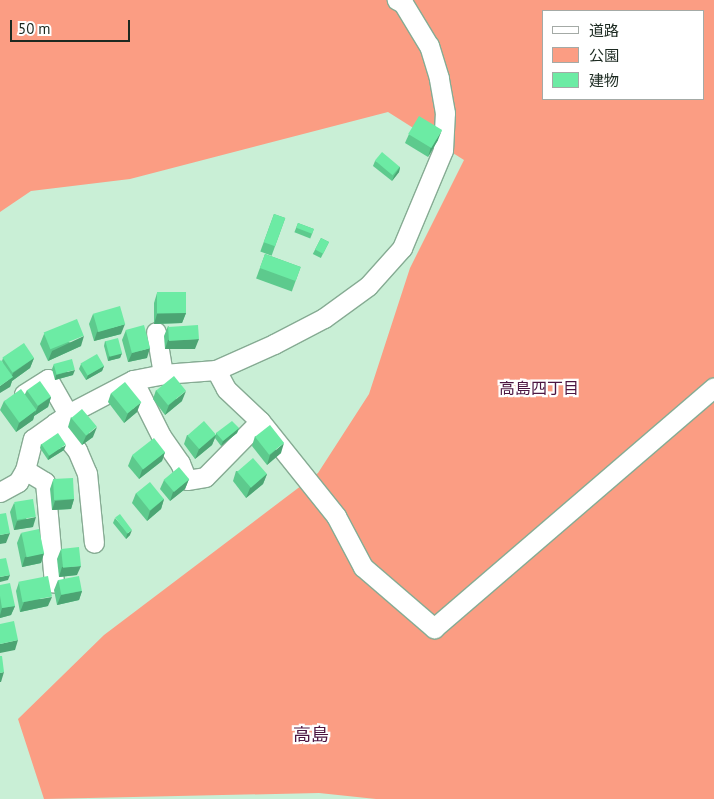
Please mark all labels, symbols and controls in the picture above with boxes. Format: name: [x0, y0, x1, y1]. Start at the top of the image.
scale bar: [12, 10, 132, 42]
legend: [542, 10, 704, 100]
text: 50 m: [18, 19, 51, 38]
text: 道路: [589, 21, 619, 40]
text: 公園: [589, 46, 619, 65]
text: 建物: [589, 71, 619, 90]
district label: 高島四丁目: [499, 378, 579, 398]
district label: 高島: [293, 724, 329, 746]

